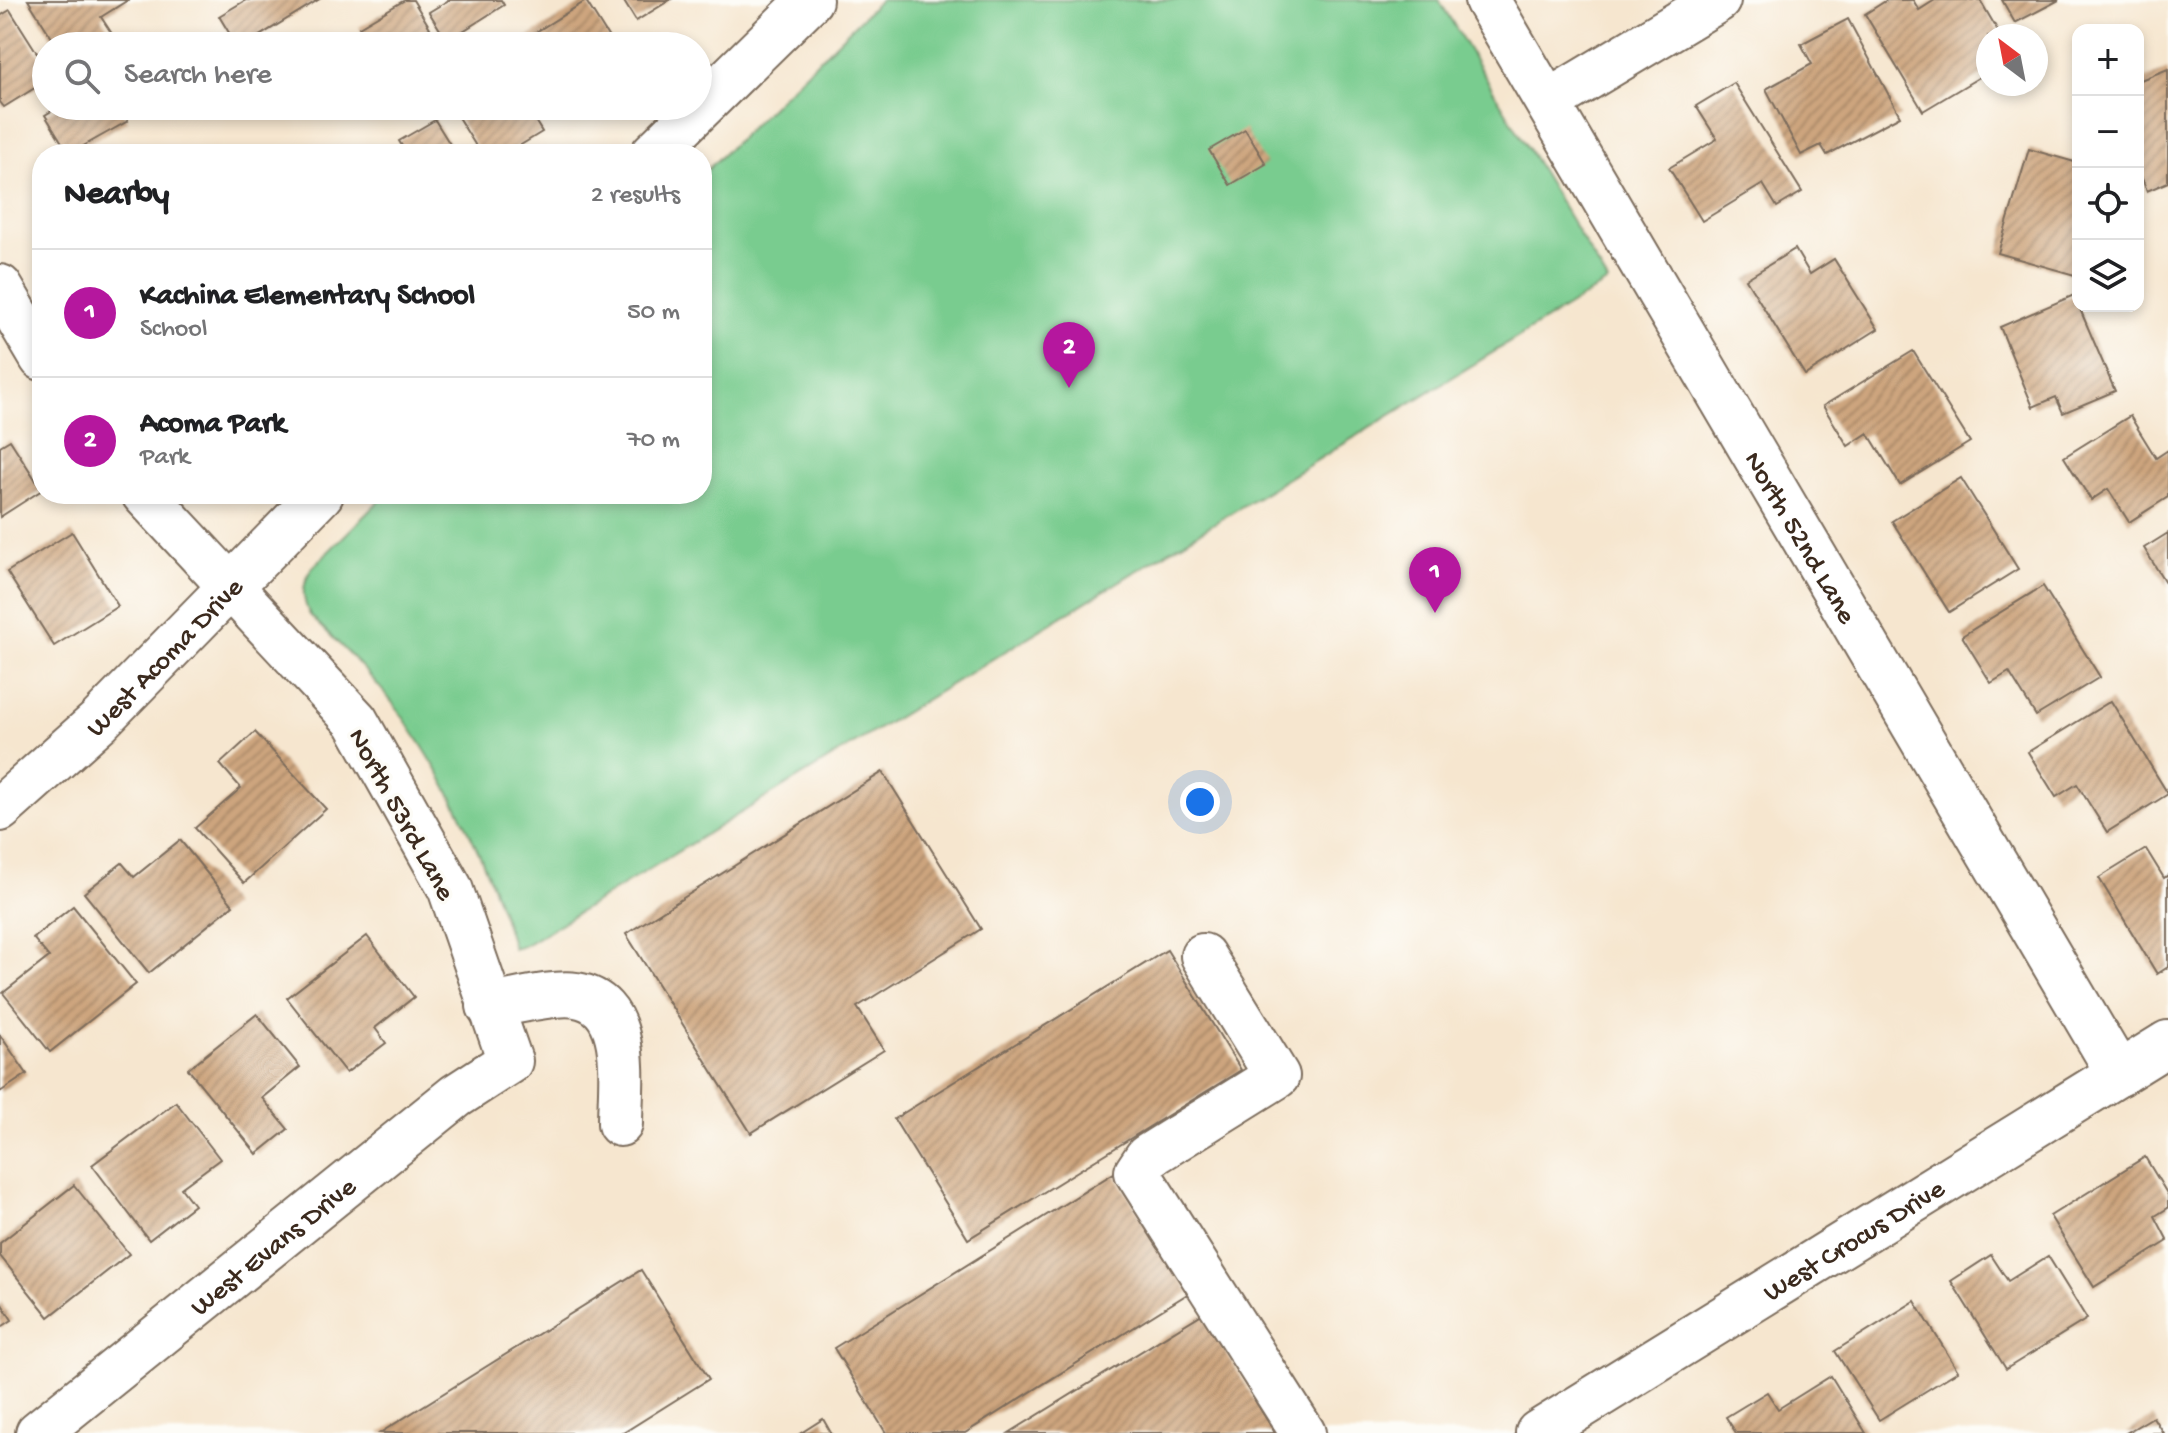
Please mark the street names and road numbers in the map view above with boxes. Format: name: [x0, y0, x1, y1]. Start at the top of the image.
street label: North 52nd Lane: [1735, 446, 1862, 631]
street label: West Acoma Drive: [81, 572, 252, 746]
street label: North 53rd Lane: [339, 723, 461, 907]
street label: West Evans Drive: [185, 1171, 364, 1325]
street label: West Crocus Drive: [1758, 1173, 1952, 1311]

